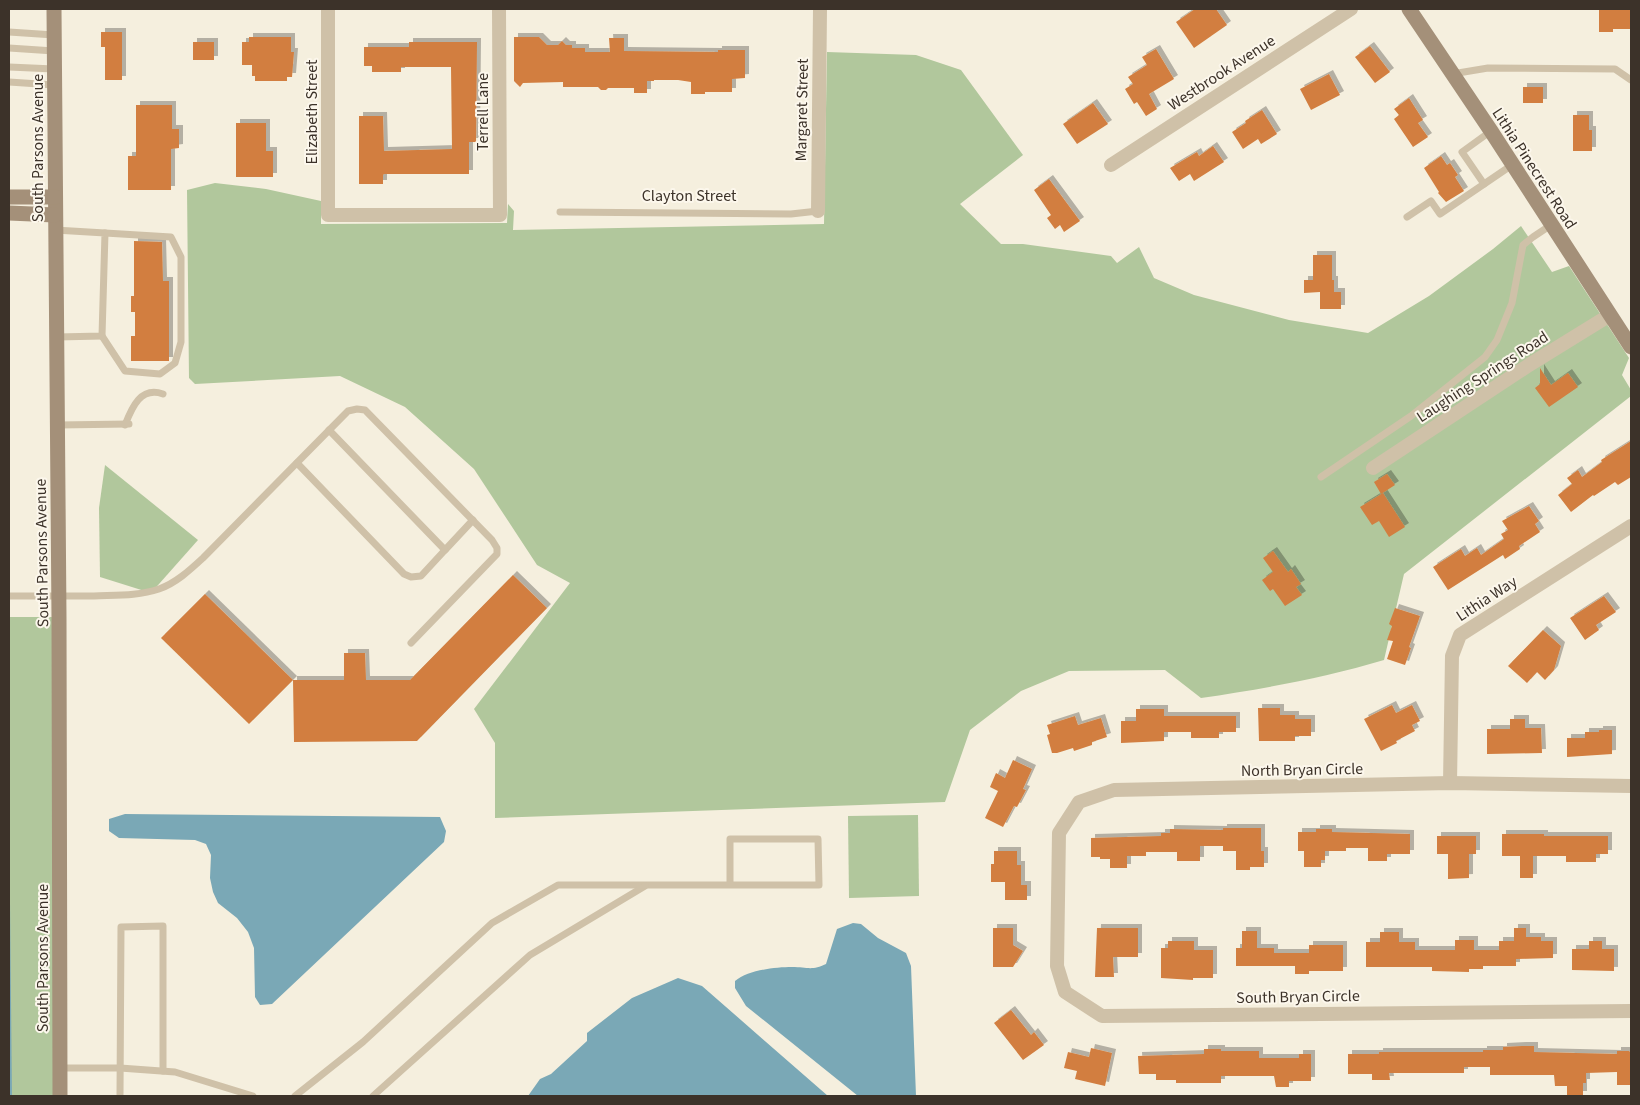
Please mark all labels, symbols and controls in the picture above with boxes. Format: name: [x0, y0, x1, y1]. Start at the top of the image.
street label: Westbrook Avenue: [1163, 30, 1280, 116]
street label: Margaret Street: [790, 58, 814, 162]
street label: Elizabeth Street: [301, 59, 323, 164]
street label: Terrell Lane: [472, 73, 494, 151]
street label: South Parsons Avenue: [27, 74, 49, 222]
street label: Lithia Pinecrest Road: [1487, 104, 1582, 234]
street label: Clayton Street: [642, 185, 737, 207]
street label: Laughing Springs Road: [1412, 326, 1553, 428]
street label: South Parsons Avenue: [30, 478, 54, 627]
street label: Lithia Way: [1452, 571, 1522, 627]
street label: North Bryan Circle: [1241, 758, 1363, 782]
street label: South Parsons Avenue: [32, 884, 54, 1032]
street label: South Bryan Circle: [1236, 985, 1360, 1009]

